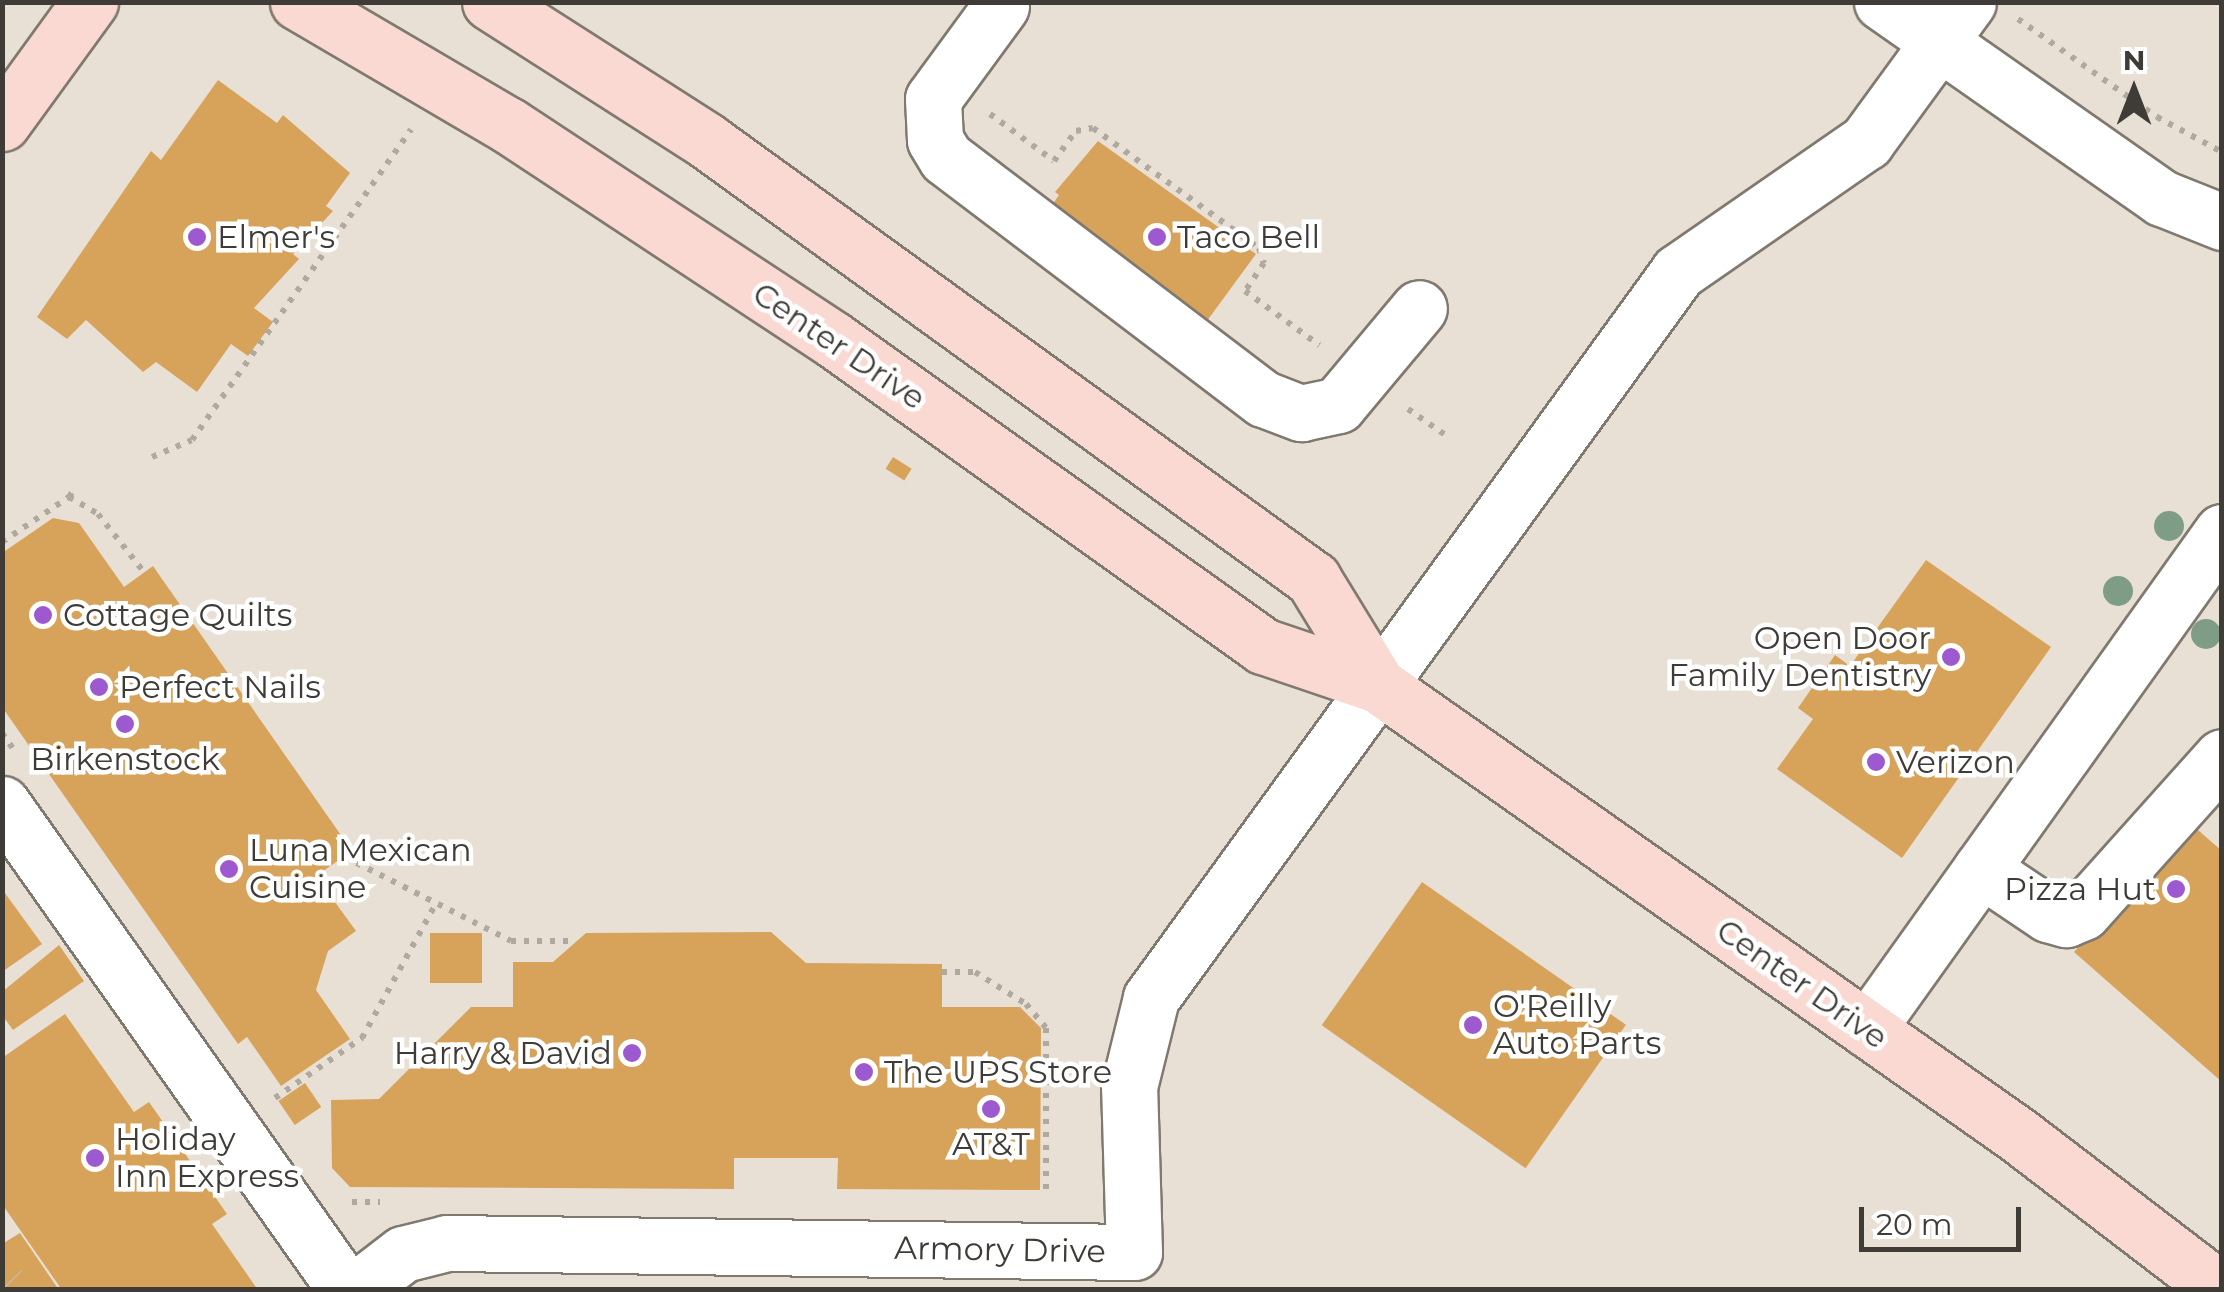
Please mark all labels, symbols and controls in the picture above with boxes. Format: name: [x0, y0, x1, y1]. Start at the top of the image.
north arrow: [2084, 40, 2184, 140]
text: N: [2123, 43, 2145, 77]
place label: Elmer's: [217, 218, 335, 256]
place label: Taco Bell: [1177, 218, 1320, 256]
marker: Elmer's: [186, 226, 208, 248]
marker: Taco Bell: [1146, 226, 1168, 248]
street label: Center Drive: [745, 274, 933, 418]
place label: Cottage Quilts: [63, 596, 292, 634]
marker: Cottage Quilts: [32, 604, 54, 626]
place label: Open Door Family Dentistry: [1668, 620, 1931, 695]
marker: Open Door Family Dentistry: [1940, 646, 1962, 668]
place label: Perfect Nails: [119, 668, 321, 706]
marker: Perfect Nails: [88, 676, 110, 698]
marker: Birkenstock: [114, 713, 136, 735]
place label: Birkenstock: [30, 740, 220, 778]
place label: Verizon: [1896, 743, 2015, 781]
marker: Verizon: [1865, 751, 1887, 773]
place label: Luna Mexican Cuisine: [249, 832, 472, 907]
marker: Luna Mexican Cuisine: [218, 858, 240, 880]
place label: Pizza Hut: [2004, 870, 2156, 908]
marker: Pizza Hut: [2165, 878, 2187, 900]
street label: Center Drive: [1709, 911, 1895, 1057]
place label: O'Reilly Auto Parts: [1493, 988, 1661, 1063]
marker: O'Reilly Auto Parts: [1462, 1014, 1484, 1036]
place label: Harry & David: [394, 1034, 612, 1072]
marker: Harry & David: [621, 1042, 643, 1064]
place label: The UPS Store: [884, 1053, 1112, 1091]
marker: The UPS Store: [853, 1061, 875, 1083]
marker: AT&T: [980, 1098, 1002, 1120]
place label: Holiday Inn Express: [115, 1121, 299, 1196]
place label: AT&T: [952, 1125, 1030, 1163]
marker: Holiday Inn Express: [84, 1147, 106, 1169]
scale bar: [1864, 1187, 2026, 1249]
text: 20 m: [1876, 1206, 1953, 1243]
street label: Armory Drive: [894, 1229, 1106, 1271]

